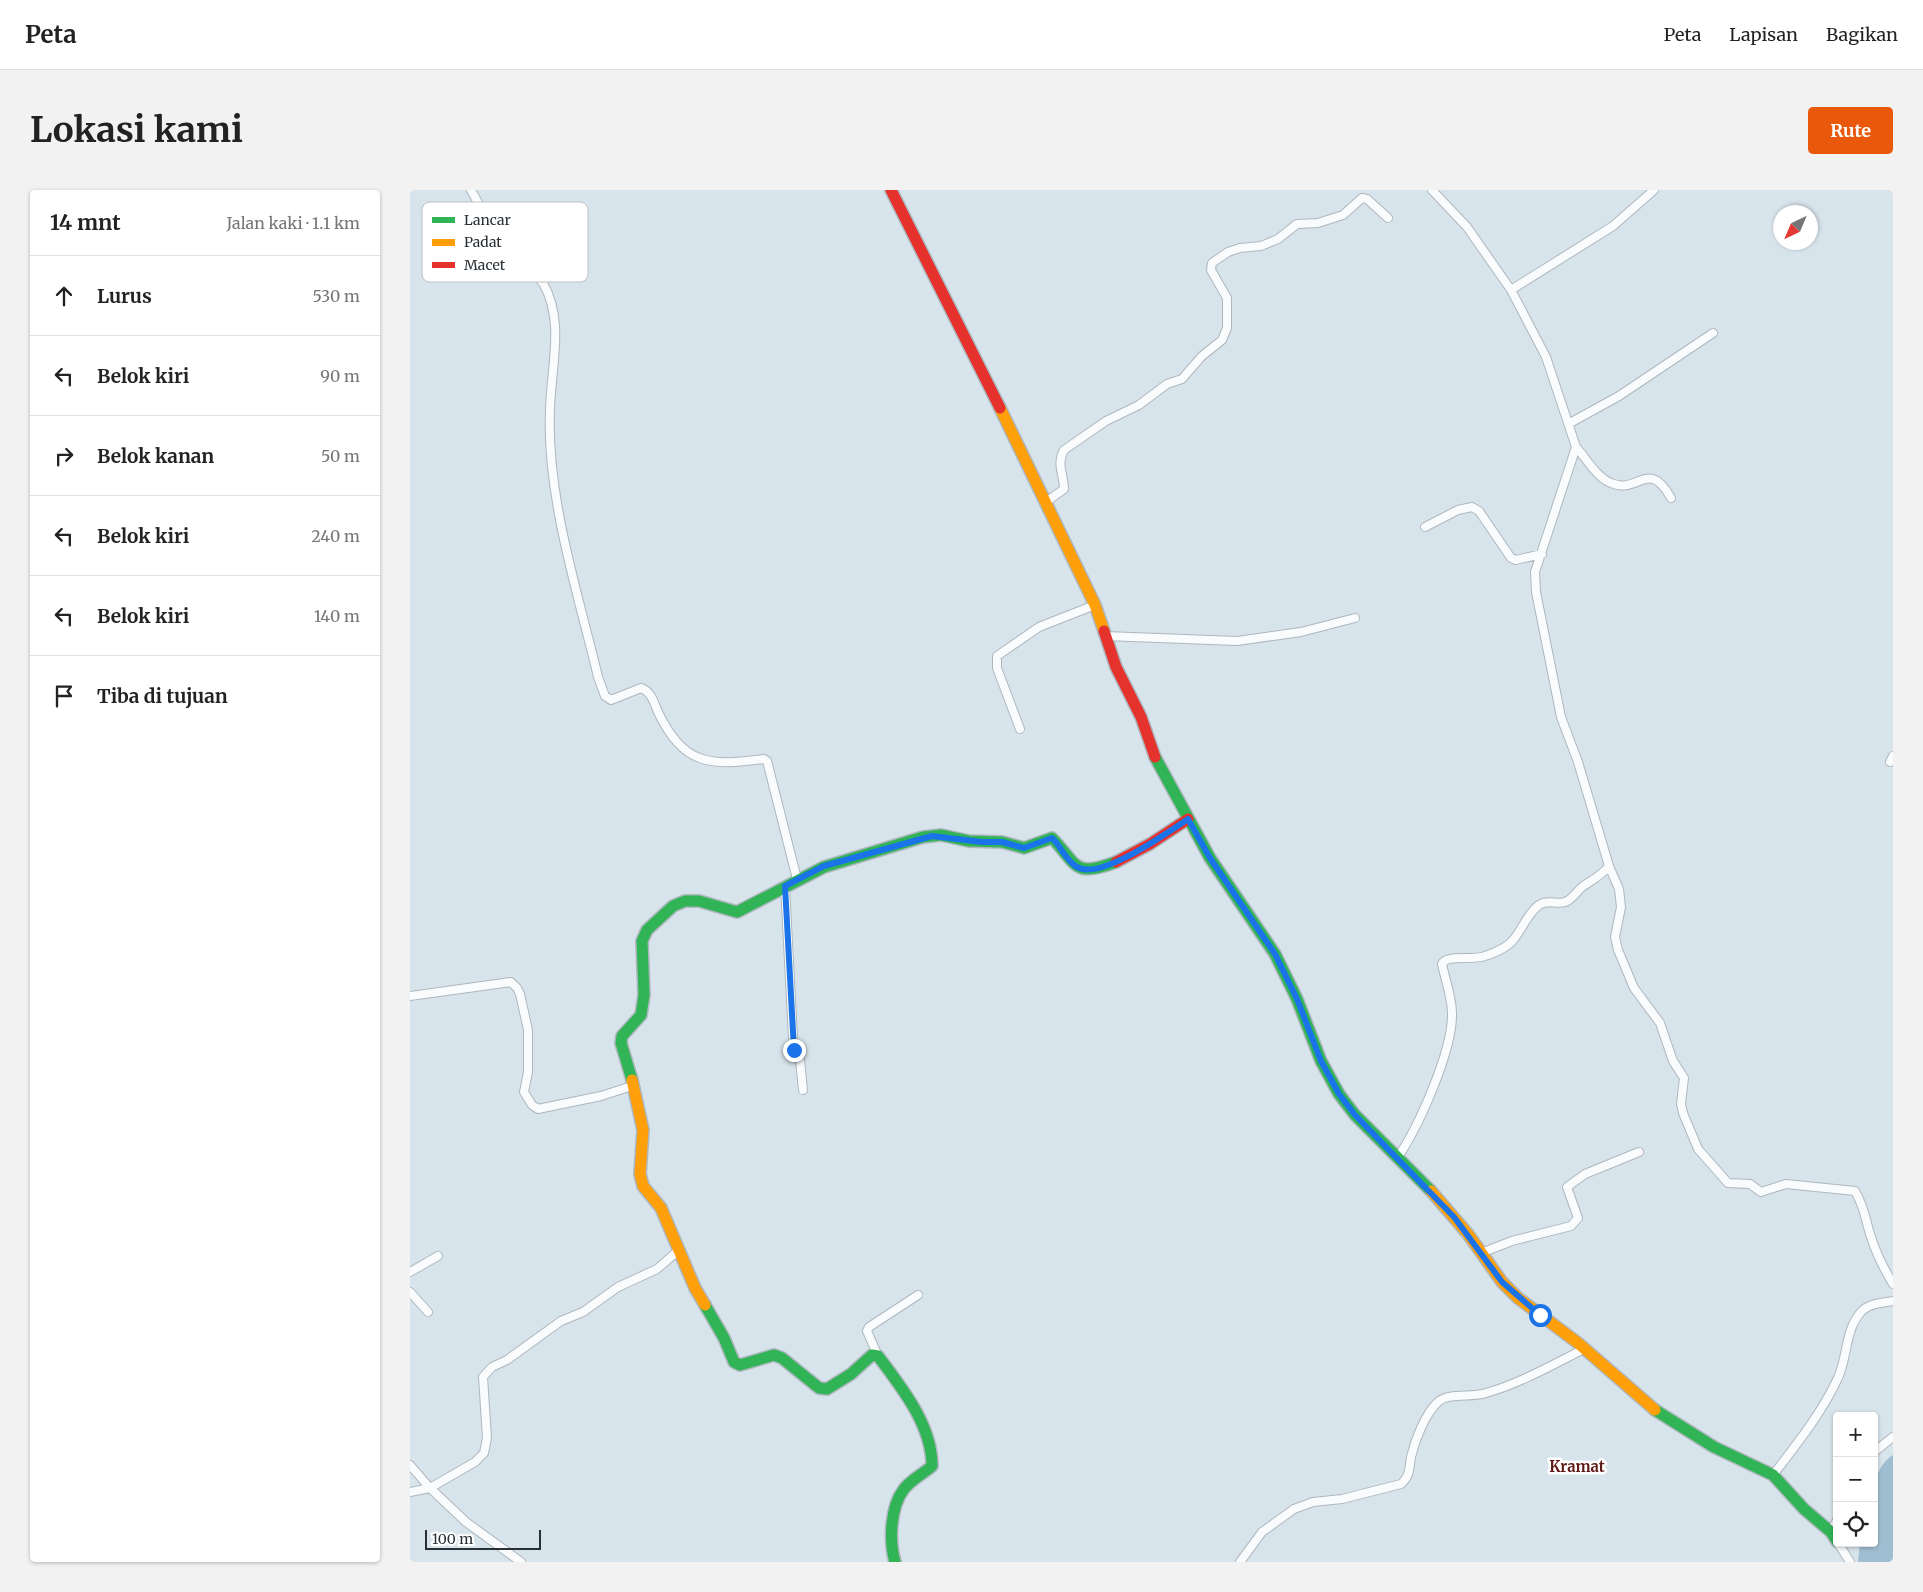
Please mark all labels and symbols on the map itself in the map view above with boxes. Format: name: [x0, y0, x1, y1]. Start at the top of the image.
legend: [422, 202, 588, 282]
north arrow: [1773, 205, 1818, 250]
text: Lancar: [464, 211, 511, 229]
text: Padat: [464, 233, 502, 251]
text: Macet: [464, 256, 506, 274]
route end: [783, 1039, 806, 1062]
route start: [1529, 1304, 1552, 1327]
district label: Kramat: [1549, 1457, 1605, 1476]
scale bar: [425, 1527, 541, 1550]

